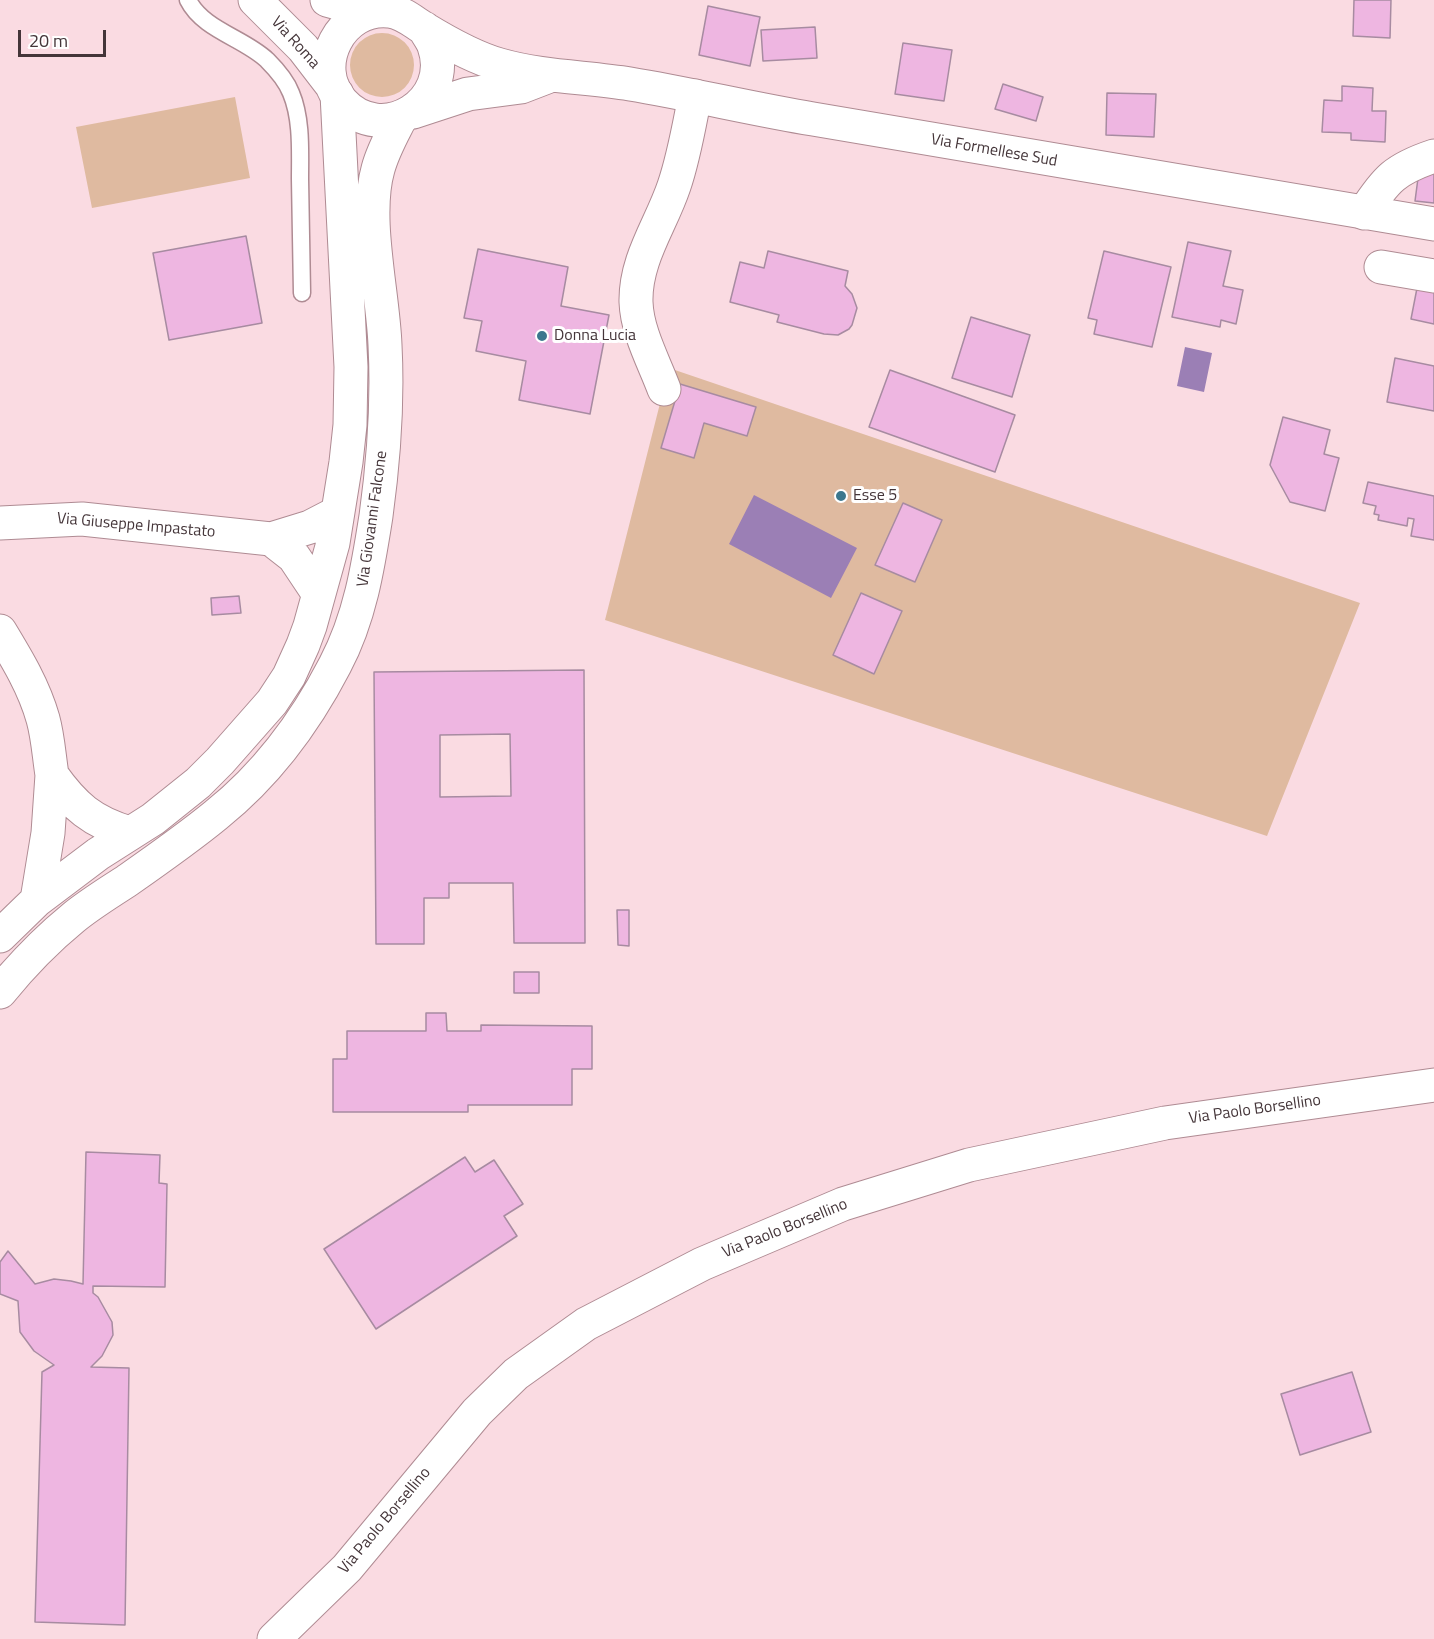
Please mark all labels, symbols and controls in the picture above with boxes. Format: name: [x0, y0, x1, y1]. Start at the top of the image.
street label: Via Roma: [266, 13, 324, 73]
scale bar: [21, 18, 110, 56]
text: 20 m: [29, 27, 68, 54]
street label: Via Formellese Sud: [929, 130, 1059, 172]
place label: Donna Lucia: [554, 326, 636, 346]
marker: Donna Lucia: [535, 329, 549, 343]
street label: Via Giovanni Falcone: [354, 450, 392, 588]
place label: Esse 5: [853, 486, 897, 506]
marker: Esse 5: [834, 489, 848, 503]
street label: Via Giuseppe Impastato: [56, 510, 216, 542]
street label: Via Paolo Borsellino: [1188, 1091, 1322, 1129]
street label: Via Paolo Borsellino: [720, 1195, 850, 1263]
street label: Via Paolo Borsellino: [335, 1464, 435, 1578]

